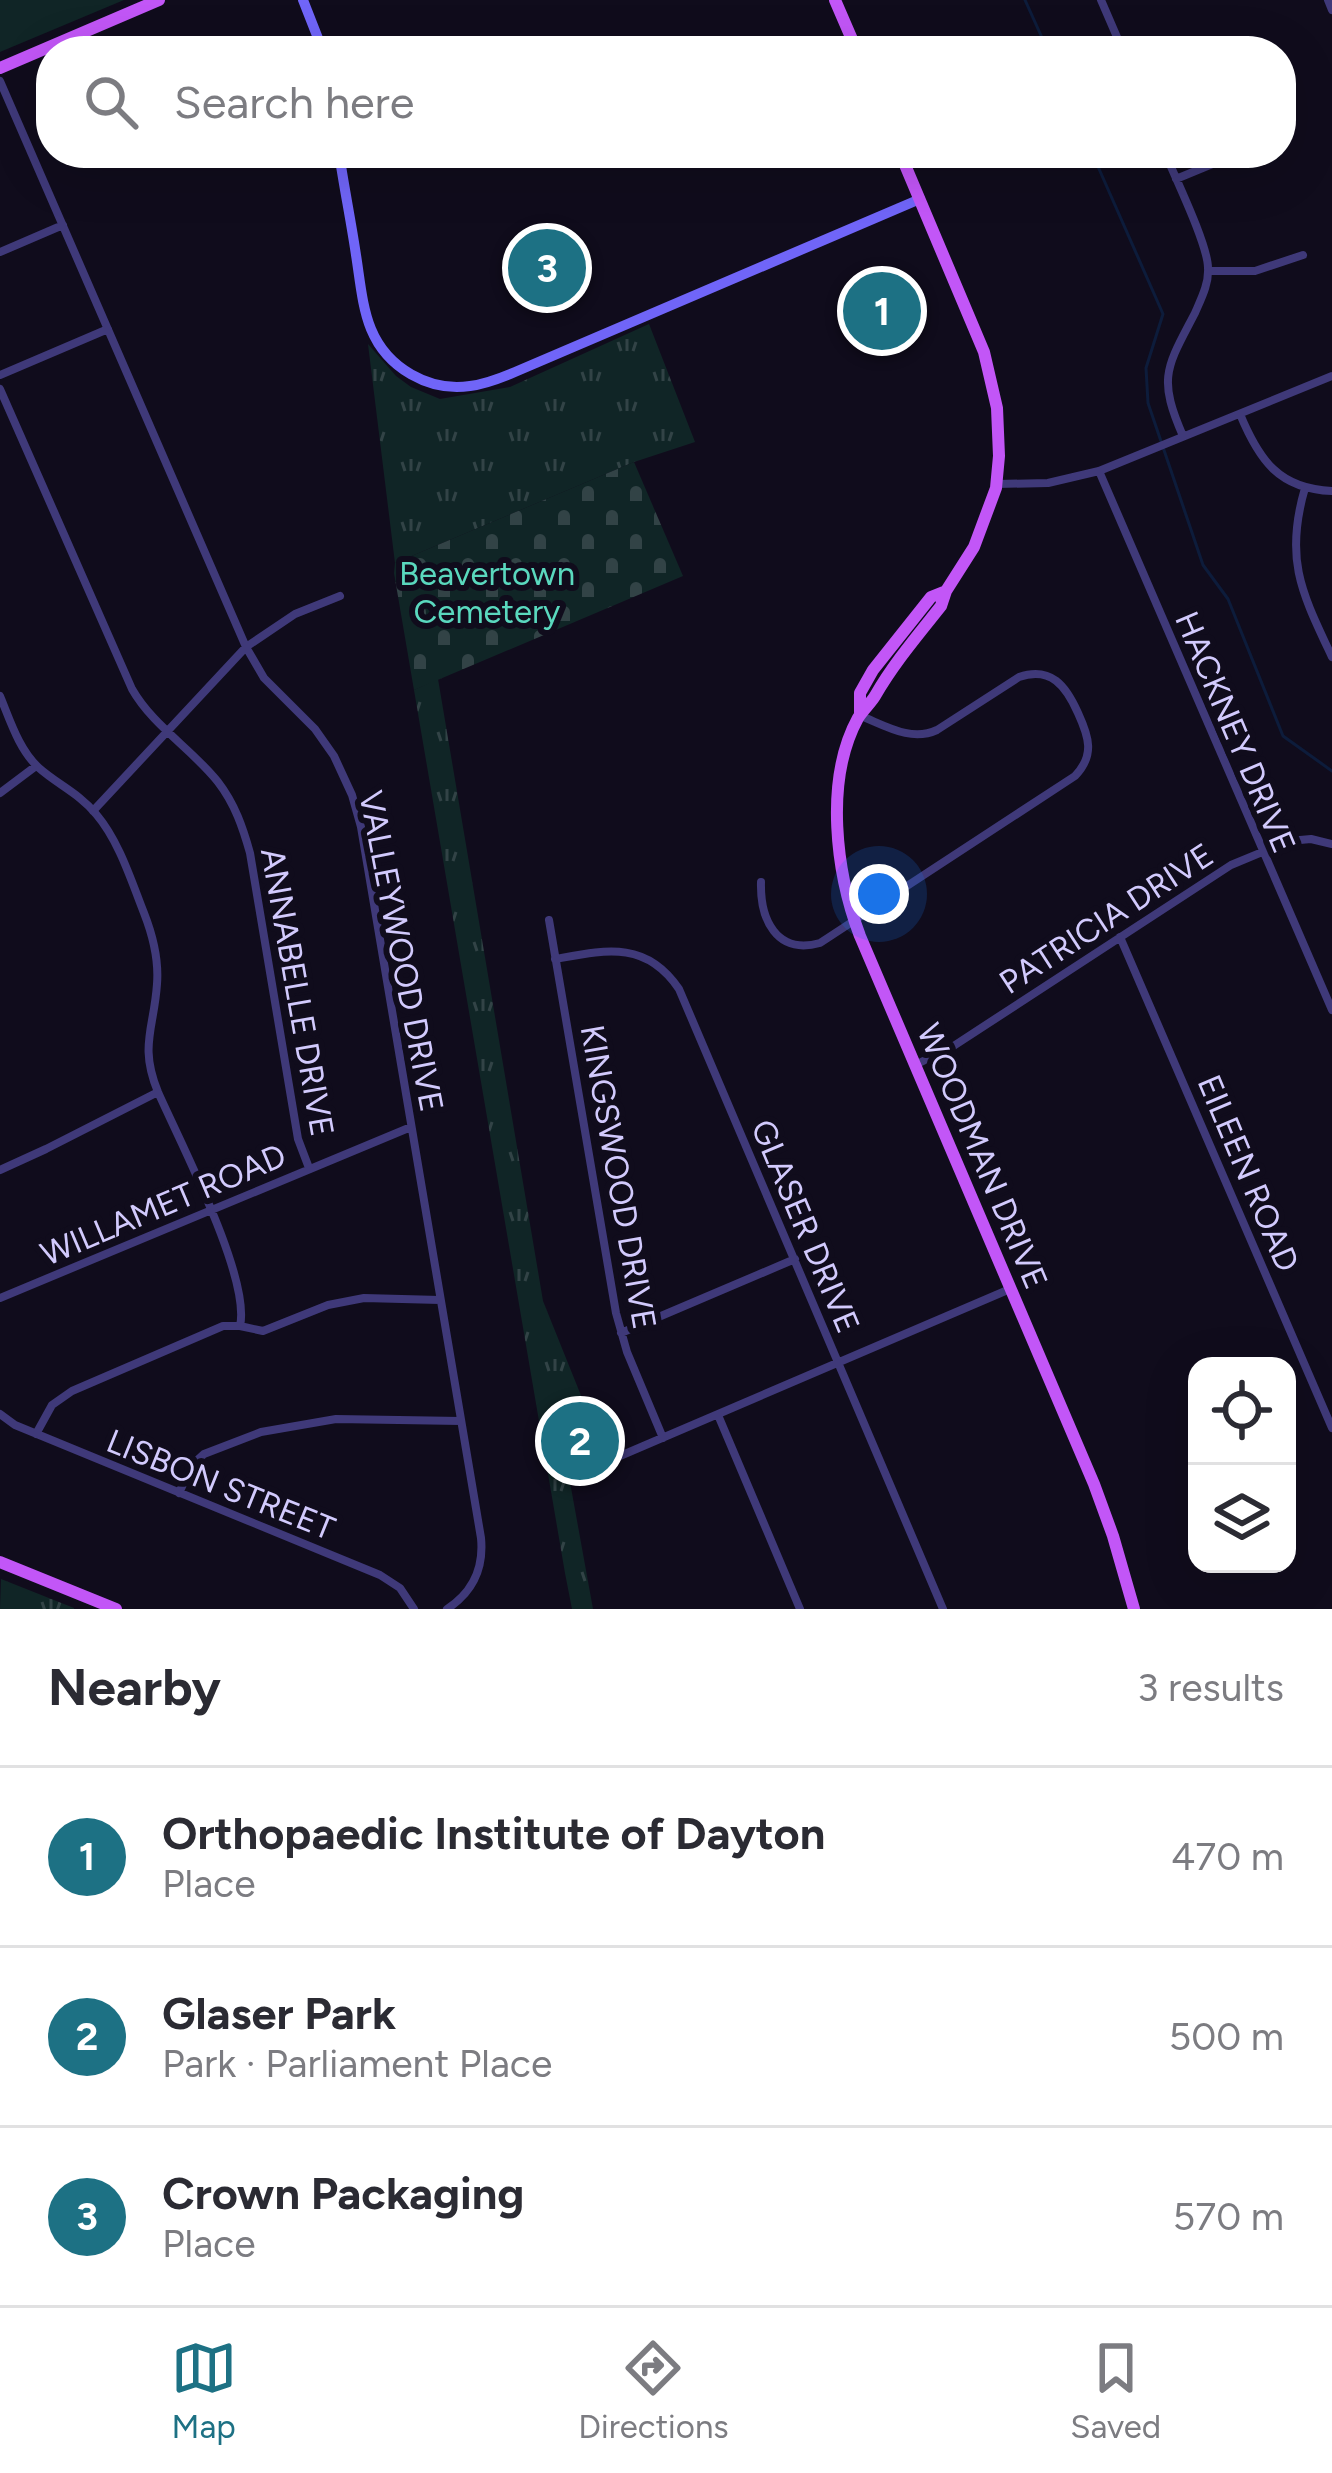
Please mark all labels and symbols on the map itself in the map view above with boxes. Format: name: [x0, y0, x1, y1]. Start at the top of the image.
pin: 3: [508, 223, 586, 313]
pin: 1: [843, 266, 921, 356]
park label: Beavertown Cemetery: [399, 554, 575, 631]
street label: HACKNEY DRIVE: [1167, 606, 1304, 859]
street label: VALLEYWOOD DRIVE: [351, 787, 452, 1115]
street label: PATRICIA DRIVE: [992, 835, 1220, 1002]
street label: ANNABELLE DRIVE: [253, 845, 342, 1139]
your location: [849, 864, 909, 924]
street label: WOODMAN DRIVE: [909, 1018, 1056, 1295]
street label: KINGSWOOD DRIVE: [573, 1022, 664, 1332]
street label: EILEEN ROAD: [1190, 1069, 1307, 1277]
street label: GLASER DRIVE: [743, 1114, 868, 1339]
street label: WILLAMET ROAD: [35, 1135, 292, 1274]
pin: 2: [541, 1396, 619, 1486]
street label: LISBON STREET: [101, 1421, 340, 1548]

